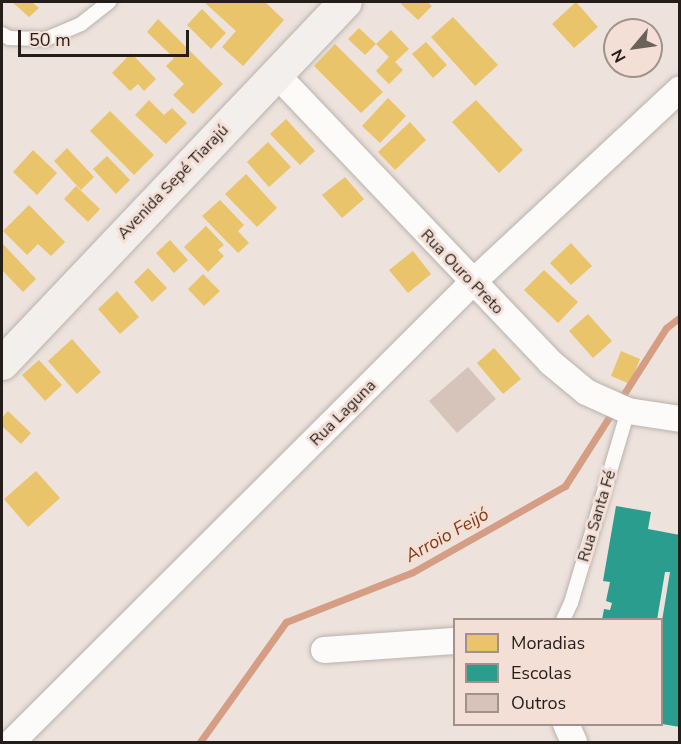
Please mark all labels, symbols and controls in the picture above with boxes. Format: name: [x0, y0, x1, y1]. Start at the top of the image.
scale bar: [21, 18, 192, 56]
north arrow: [603, 18, 663, 78]
text: 50 m: [29, 28, 71, 52]
text: N: [606, 45, 632, 66]
street label: Avenida Sepé Tiarajú: [113, 121, 233, 243]
street label: Rua Ouro Preto: [417, 226, 507, 318]
street label: Rua Laguna: [306, 376, 380, 450]
street label: Rua Santa Fé: [574, 468, 620, 564]
water label: Arroio Feijó: [401, 503, 493, 567]
legend: [453, 618, 663, 726]
text: Moradias: [511, 631, 585, 655]
text: Escolas: [511, 661, 572, 685]
text: Outros: [511, 691, 566, 715]

